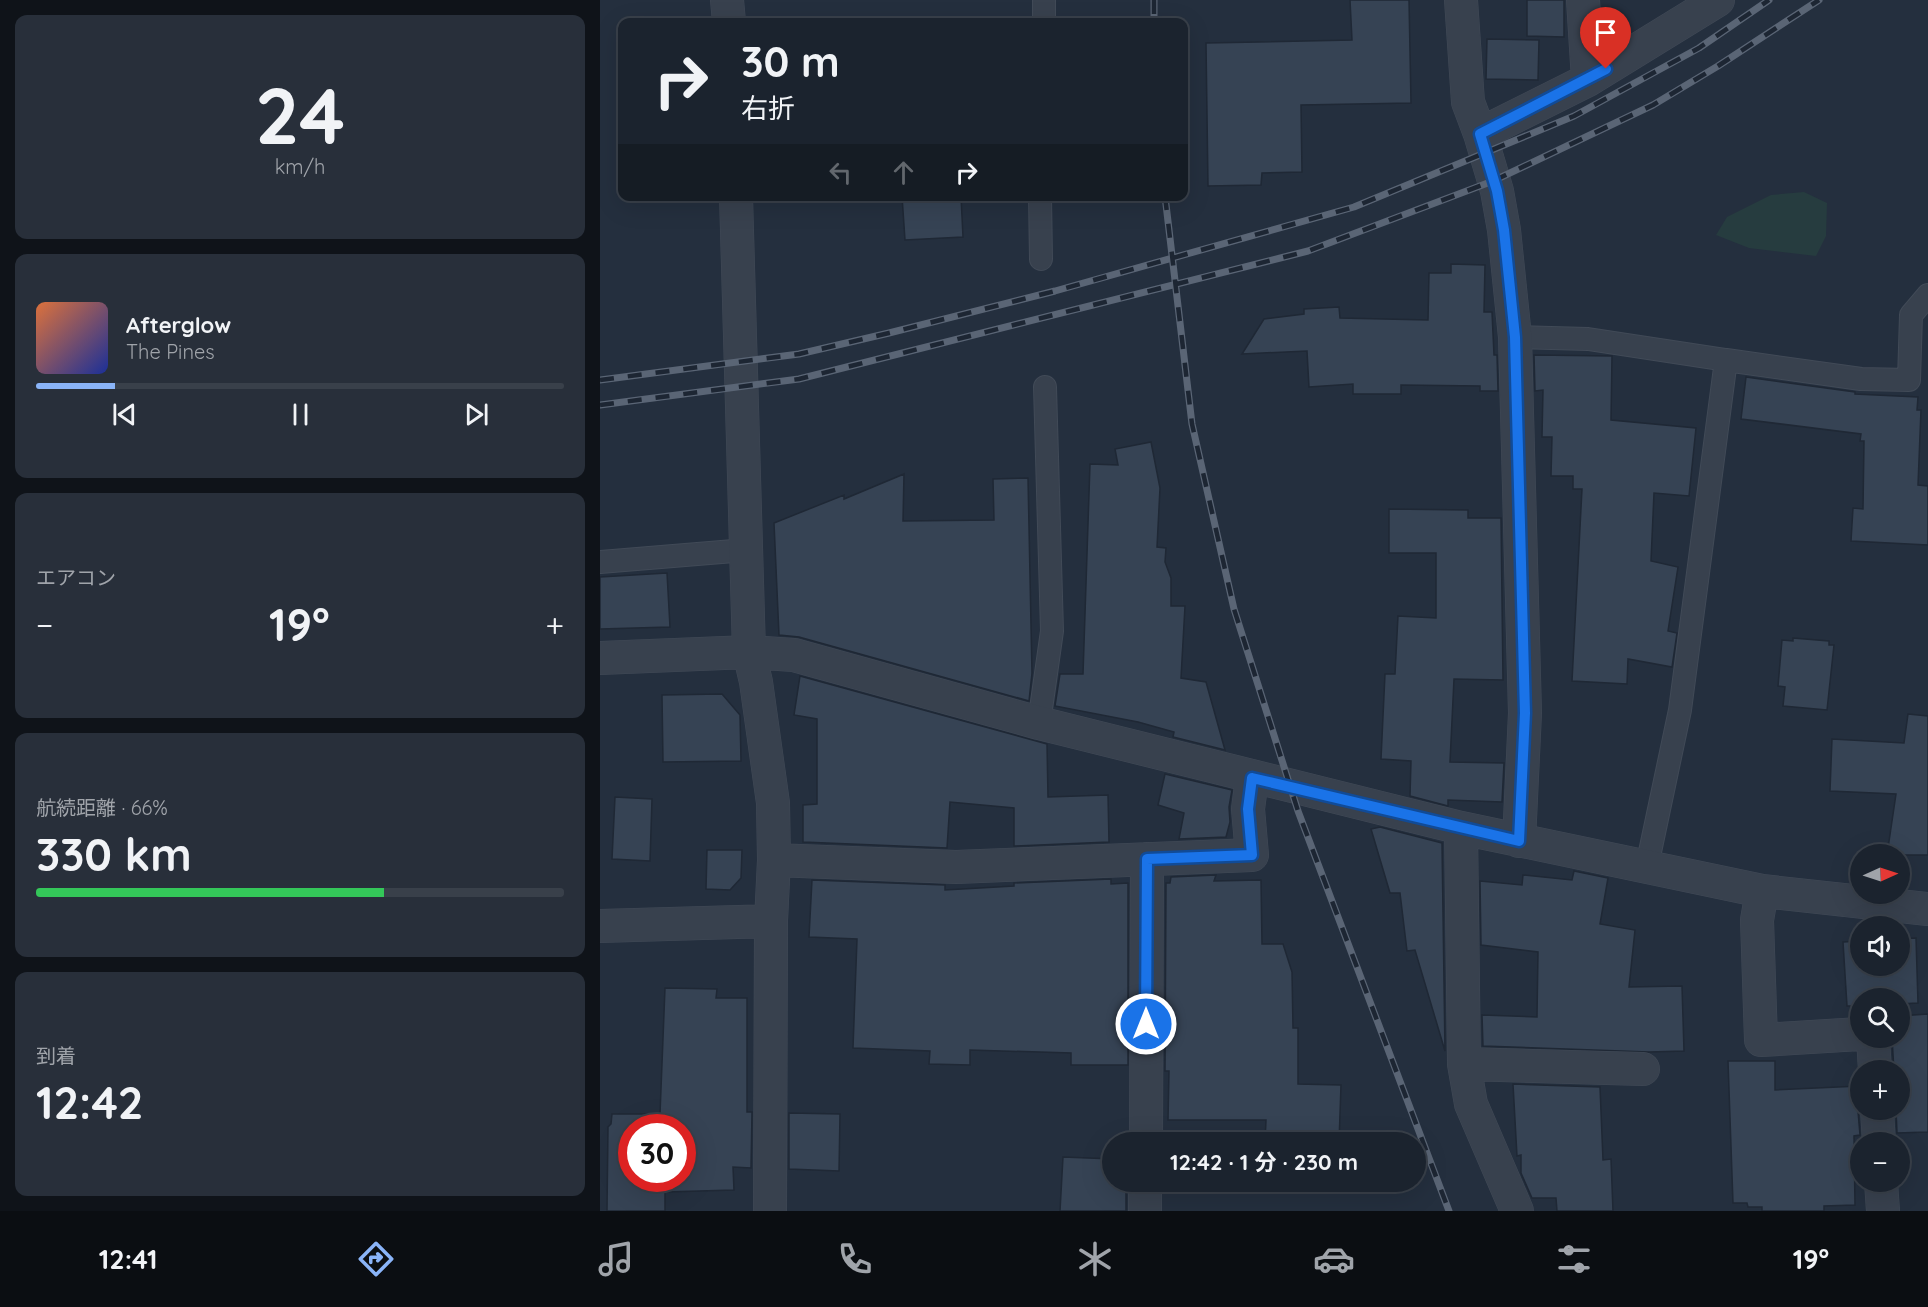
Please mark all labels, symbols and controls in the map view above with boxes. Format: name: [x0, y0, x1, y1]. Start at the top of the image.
pin: [1580, 7, 1631, 69]
icon: arrive: [1589, 16, 1622, 49]
text: 30 m: [741, 35, 840, 88]
icon: right: [642, 42, 720, 120]
text: 24: [255, 66, 345, 164]
text: 右折: [741, 91, 795, 125]
text: km/h: [275, 154, 325, 179]
icon: left: [824, 156, 857, 189]
icon: ahead: [887, 156, 920, 189]
icon: right: [950, 156, 983, 189]
text: Afterglow: [126, 311, 231, 339]
text: The Pines: [126, 339, 215, 364]
icon: previous: [108, 398, 141, 431]
icon: pause: [284, 398, 317, 431]
icon: next: [460, 398, 493, 431]
text: エアコン: [36, 565, 116, 590]
text: 19°: [269, 596, 330, 652]
text: −: [36, 604, 53, 645]
text: +: [545, 604, 564, 645]
text: 航続距離 · 66%: [36, 795, 168, 820]
text: 330 km: [36, 826, 192, 882]
north arrow: [1850, 844, 1910, 904]
map controls: [1850, 844, 1910, 1192]
button: sound: [1850, 916, 1910, 976]
button: search: [1850, 988, 1910, 1048]
position arrow: [1114, 992, 1178, 1056]
text: 到着: [36, 1043, 76, 1068]
button: +: [1850, 1060, 1910, 1120]
text: 12:42: [36, 1074, 143, 1130]
speed limit sign: 30: [618, 1114, 696, 1192]
button: −: [1850, 1132, 1910, 1192]
text: 12:42 · 1 分 · 230 m: [1170, 1148, 1358, 1176]
icon: directions: [355, 1238, 397, 1280]
icon: music: [595, 1238, 637, 1280]
icon: phone: [834, 1238, 876, 1280]
icon: climate: [1074, 1238, 1116, 1280]
icon: car: [1313, 1238, 1355, 1280]
icon: filters: [1553, 1238, 1595, 1280]
text: 12:41: [99, 1242, 158, 1276]
text: 19°: [1793, 1242, 1829, 1276]

